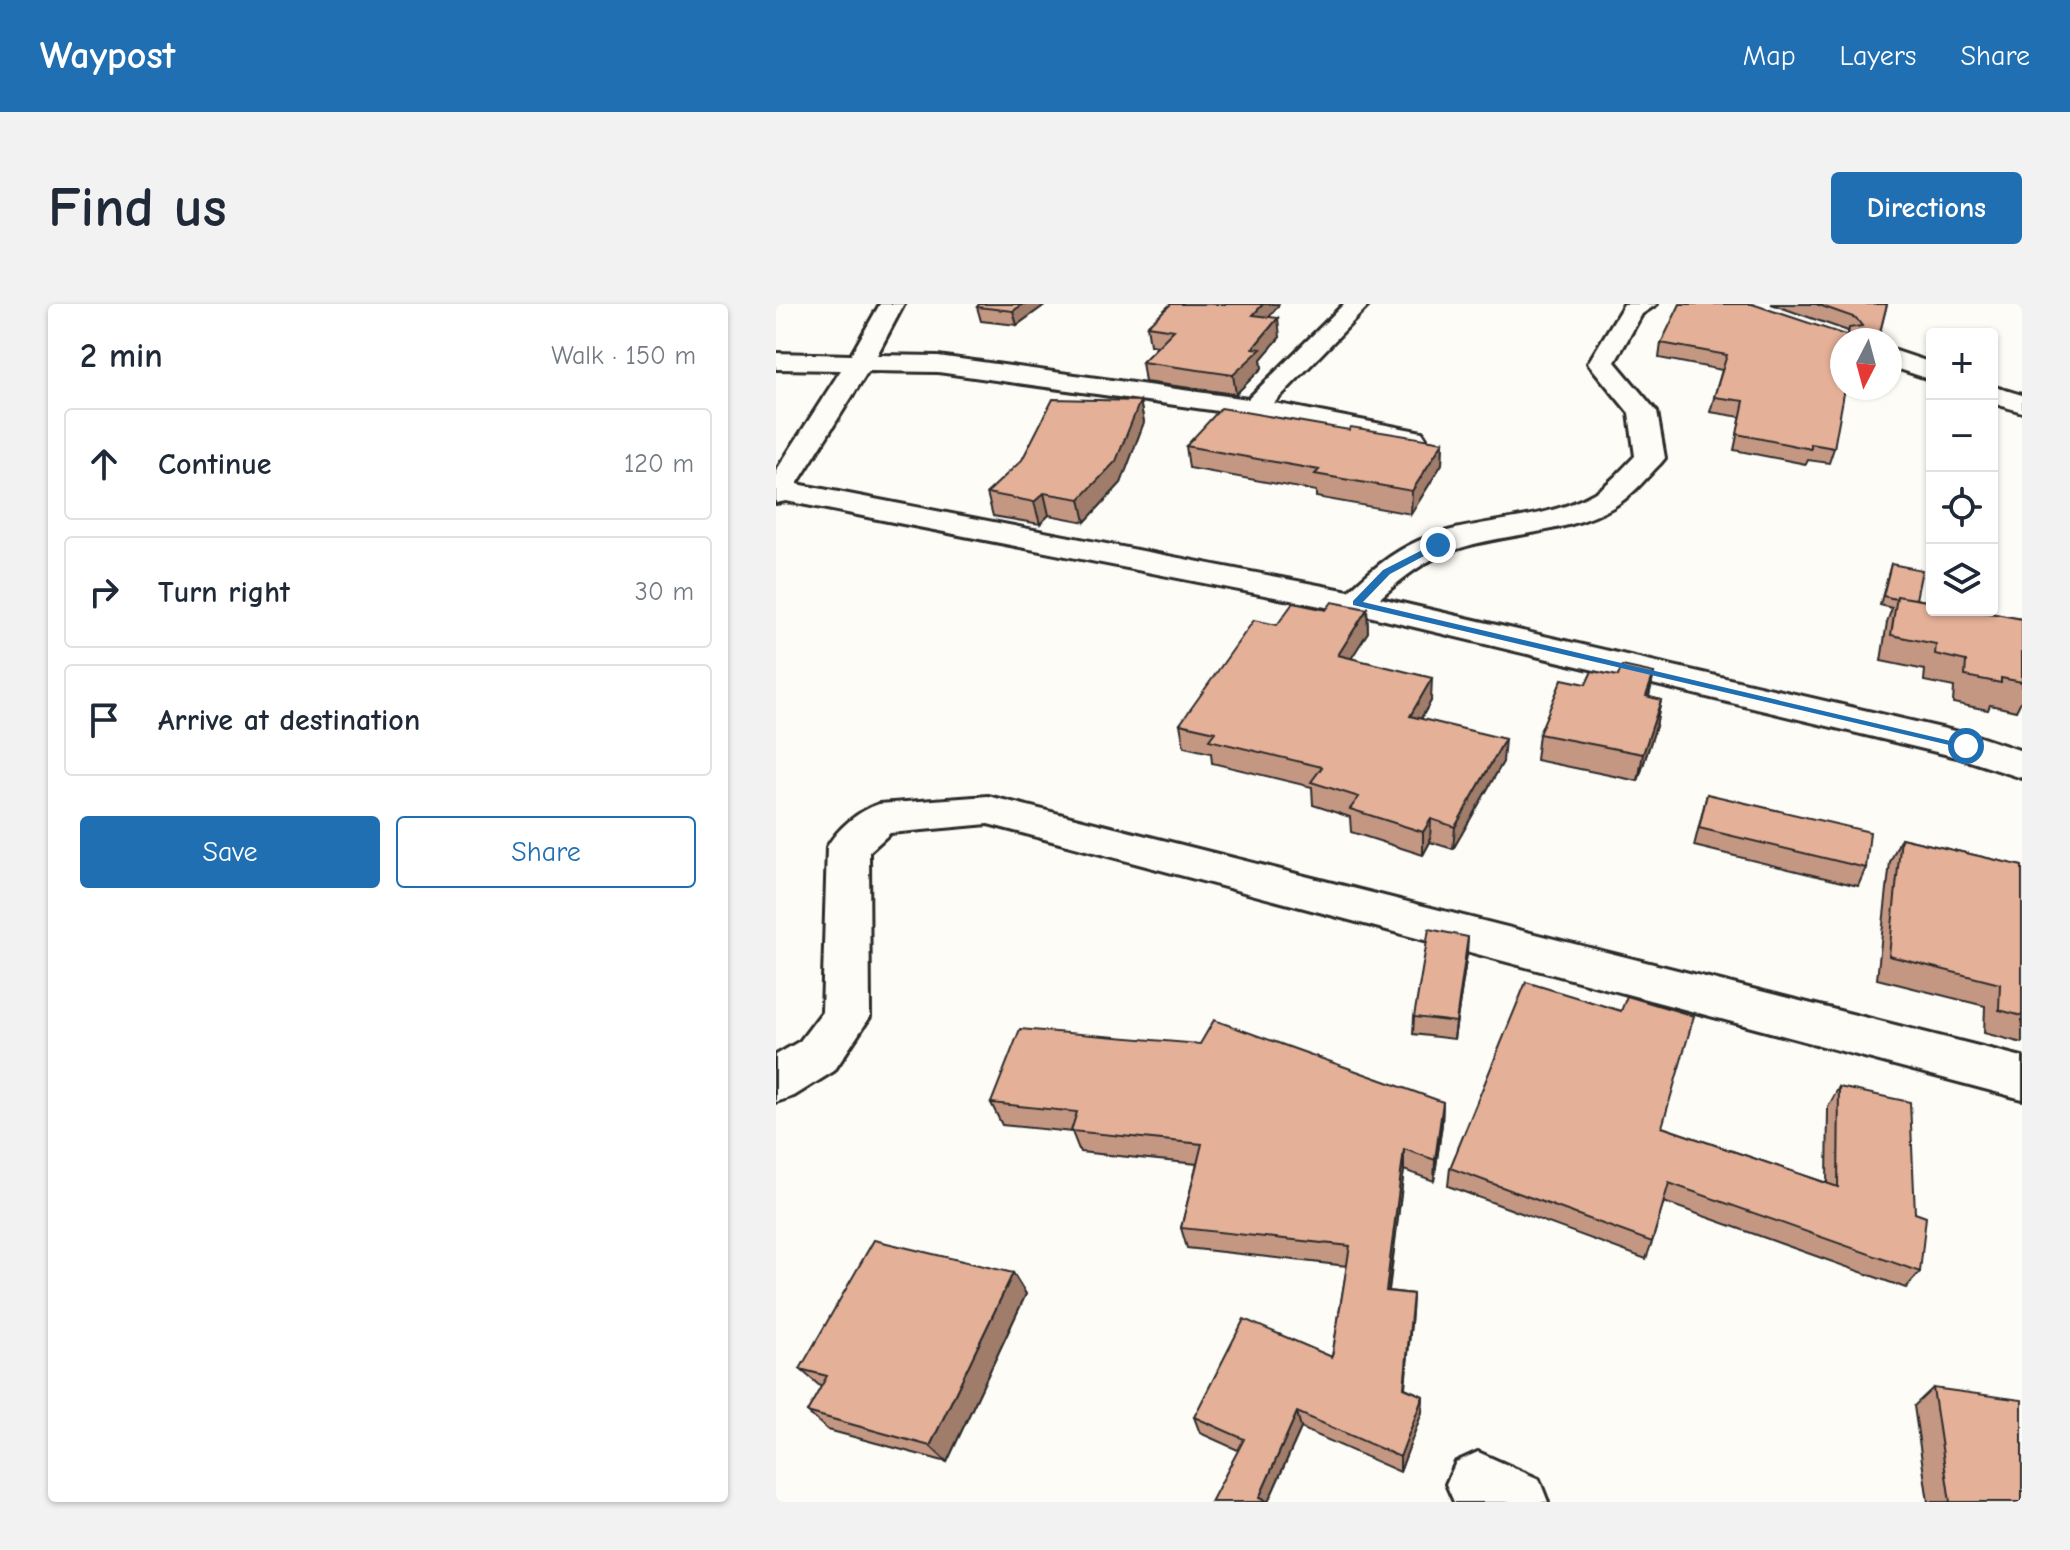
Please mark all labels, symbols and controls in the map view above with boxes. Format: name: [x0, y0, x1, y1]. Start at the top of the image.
text: Waypost: [40, 34, 175, 78]
text: Map: [1743, 40, 1796, 72]
text: Layers: [1840, 40, 1916, 72]
text: Share: [1960, 40, 2030, 72]
button: Directions: [1831, 172, 2022, 244]
text: Find us: [48, 176, 227, 240]
north arrow: [1830, 328, 1902, 400]
map controls: [1926, 328, 1998, 616]
button: +: [1926, 328, 1998, 400]
text: 2 min: [80, 336, 163, 376]
text: Walk · 150 m: [551, 341, 696, 371]
button: −: [1926, 400, 1998, 472]
icon: ahead: [82, 442, 126, 486]
text: Continue: [158, 447, 272, 482]
text: 120 m: [624, 449, 694, 479]
button: locate: [1926, 472, 1998, 544]
route end: [1420, 527, 1456, 563]
button: layers: [1926, 544, 1998, 616]
icon: right: [82, 570, 126, 614]
text: Turn right: [158, 575, 290, 610]
text: 30 m: [635, 577, 694, 607]
icon: arrive: [82, 698, 126, 742]
text: Arrive at destination: [158, 703, 420, 738]
route start: [1948, 728, 1984, 764]
button: Save: [80, 816, 380, 888]
button: Share: [396, 816, 696, 888]

